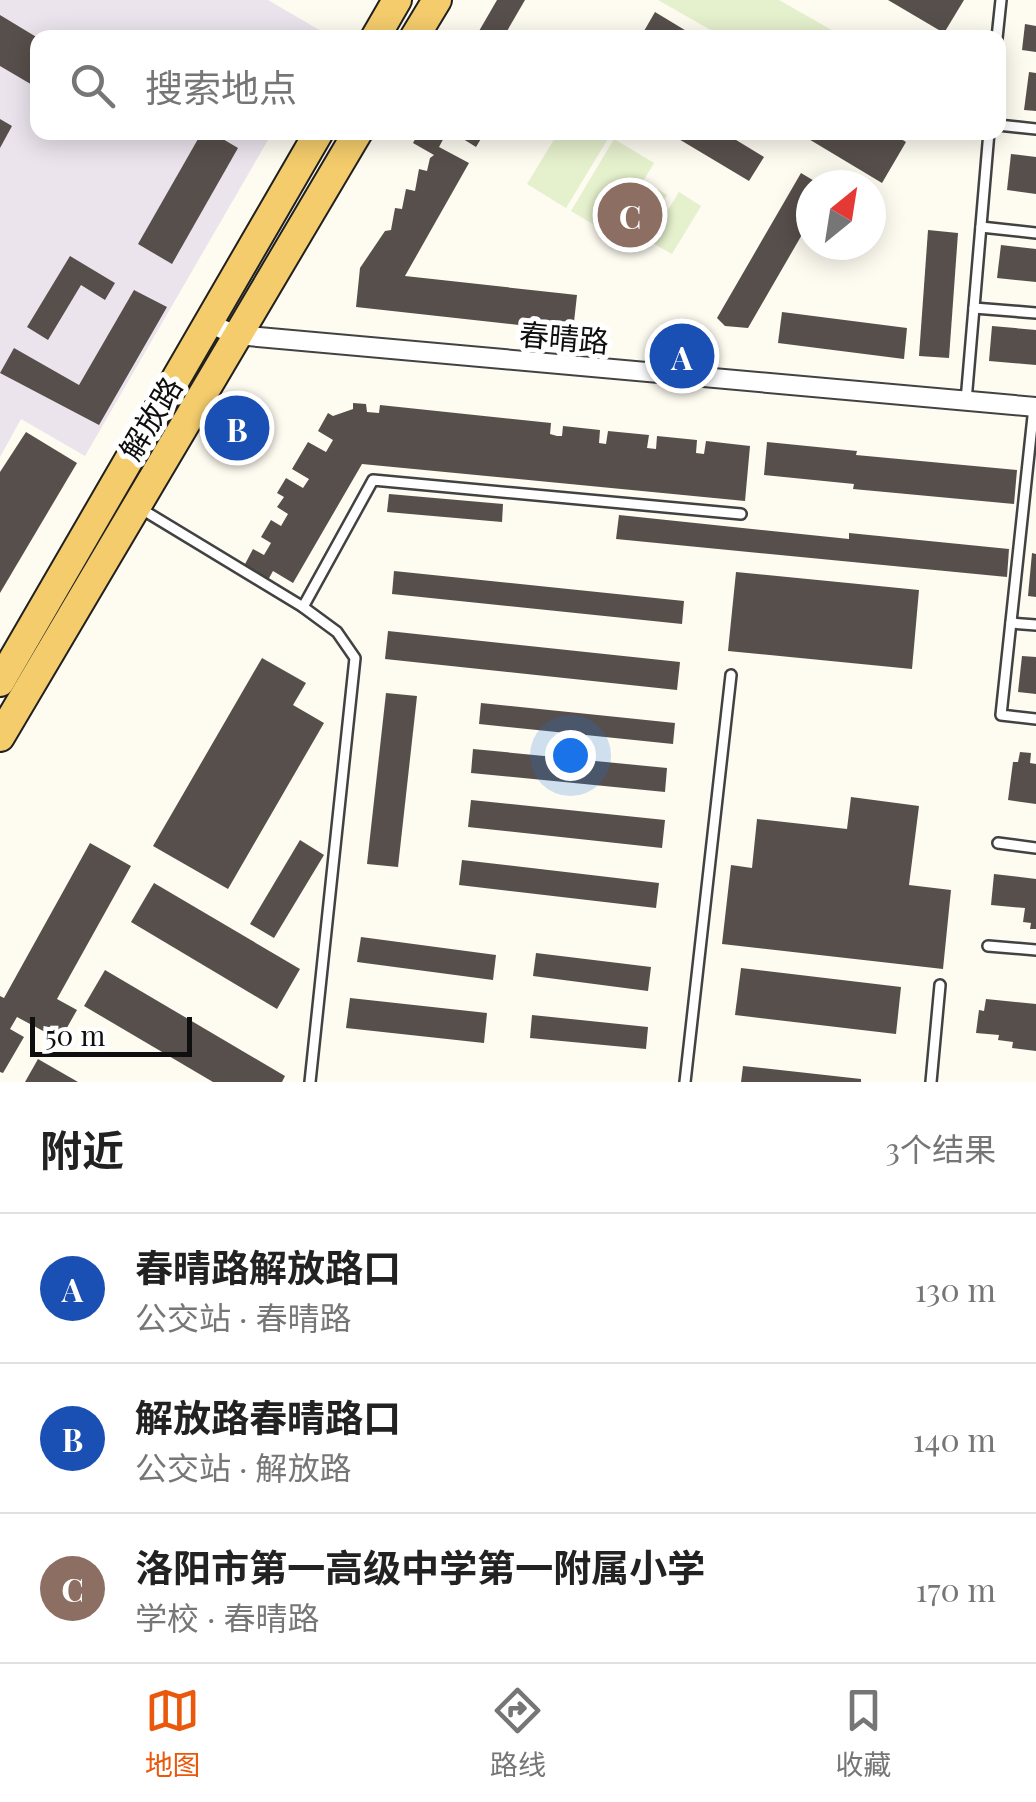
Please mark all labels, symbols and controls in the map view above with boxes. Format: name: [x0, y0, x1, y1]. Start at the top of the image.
search box: [30, 30, 1006, 140]
icon: search: [65, 58, 120, 113]
text: 搜索地点: [145, 61, 297, 112]
north arrow: [796, 170, 886, 260]
pin: C: [598, 178, 662, 252]
street label: 春晴路: [517, 313, 611, 361]
pin: A: [650, 318, 714, 394]
street label: 解放路: [110, 369, 190, 467]
pin: B: [204, 390, 270, 466]
your location: [545, 730, 596, 781]
scale bar: [30, 1012, 192, 1056]
text: 50 m: [45, 1016, 105, 1053]
text: 附近: [40, 1121, 124, 1177]
text: 3个结果: [886, 1126, 996, 1169]
text: 春晴路解放路口: [135, 1241, 401, 1292]
text: A: [62, 1267, 83, 1310]
text: 130 m: [915, 1267, 996, 1310]
text: 公交站 · 春晴路: [135, 1295, 351, 1338]
text: 解放路春晴路口: [135, 1391, 401, 1442]
text: B: [62, 1417, 83, 1460]
text: 140 m: [913, 1417, 996, 1460]
text: 公交站 · 解放路: [135, 1445, 351, 1488]
text: 洛阳市第一高级中学第一附属小学: [135, 1541, 705, 1592]
text: C: [61, 1567, 84, 1610]
text: 170 m: [916, 1567, 996, 1610]
text: 学校 · 春晴路: [135, 1595, 319, 1638]
tab: 地图: [145, 1683, 201, 1783]
tab: 路线: [490, 1683, 546, 1783]
tab: 收藏: [835, 1683, 891, 1783]

